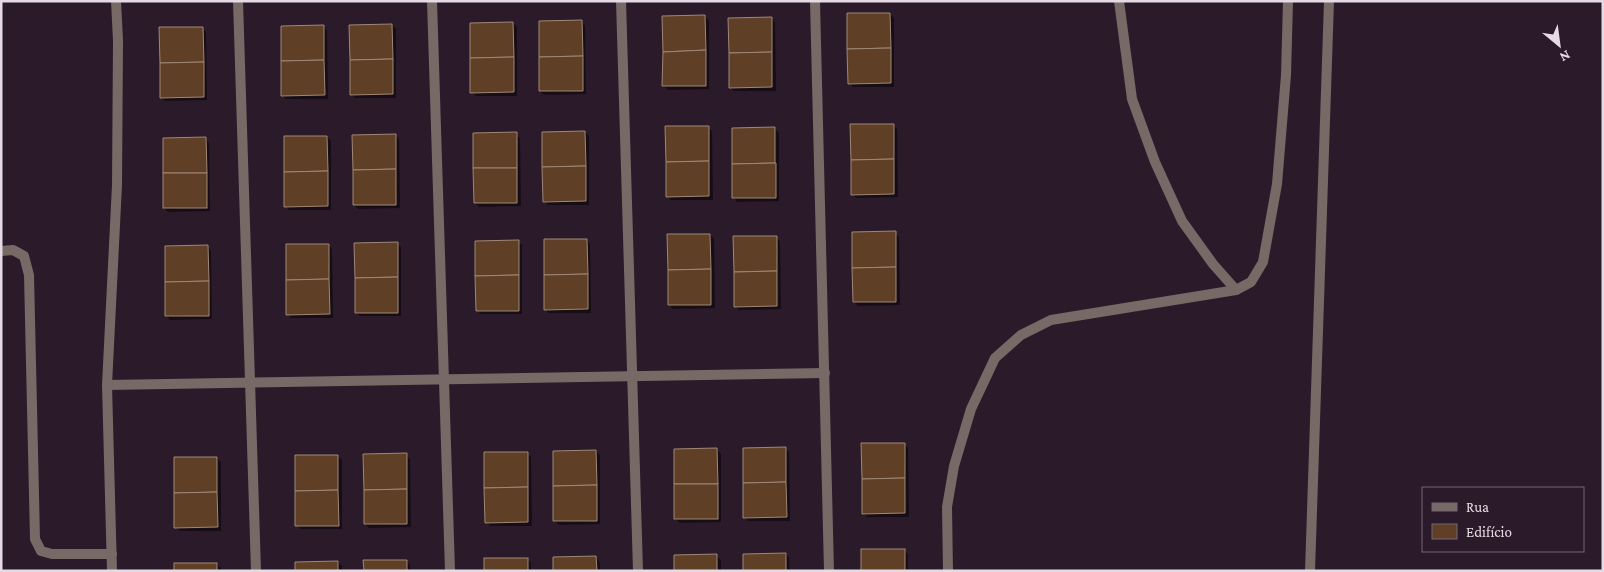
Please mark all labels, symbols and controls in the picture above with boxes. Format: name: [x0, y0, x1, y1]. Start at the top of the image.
north arrow: [1534, 20, 1584, 70]
text: N: [1557, 47, 1573, 66]
legend: [1422, 487, 1584, 552]
text: Rua: [1466, 499, 1489, 515]
text: Edifício: [1466, 524, 1512, 540]

